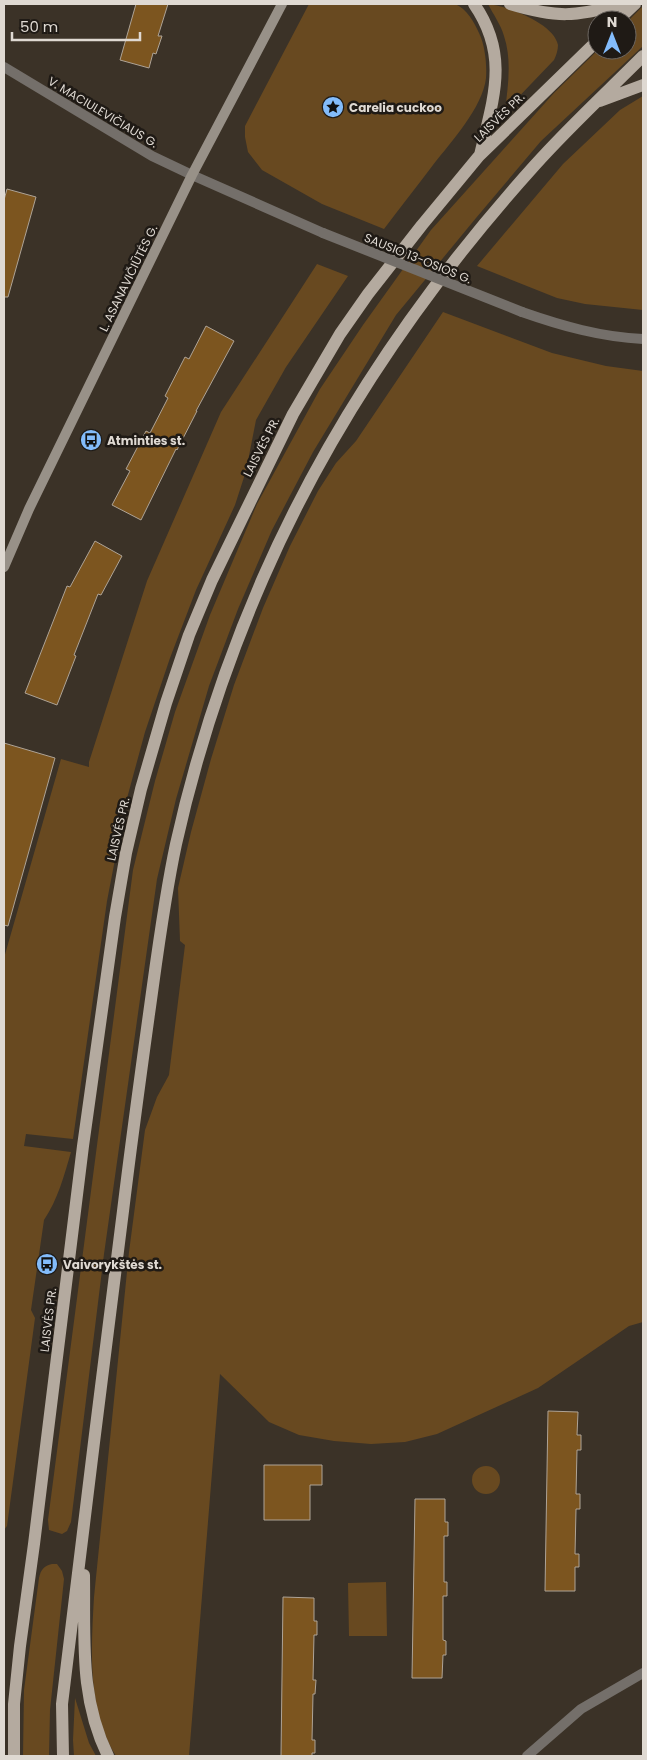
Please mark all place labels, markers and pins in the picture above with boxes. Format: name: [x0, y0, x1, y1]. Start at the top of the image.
place icon: Carelia cuckoo: [321, 95, 345, 119]
place label: Carelia cuckoo: [349, 99, 442, 116]
bus stop icon: Atminties st.: [79, 428, 103, 452]
place label: Atminties st.: [107, 432, 185, 449]
bus stop icon: Vaivorykštės st.: [35, 1252, 59, 1276]
place label: Vaivorykštės st.: [63, 1256, 162, 1273]

